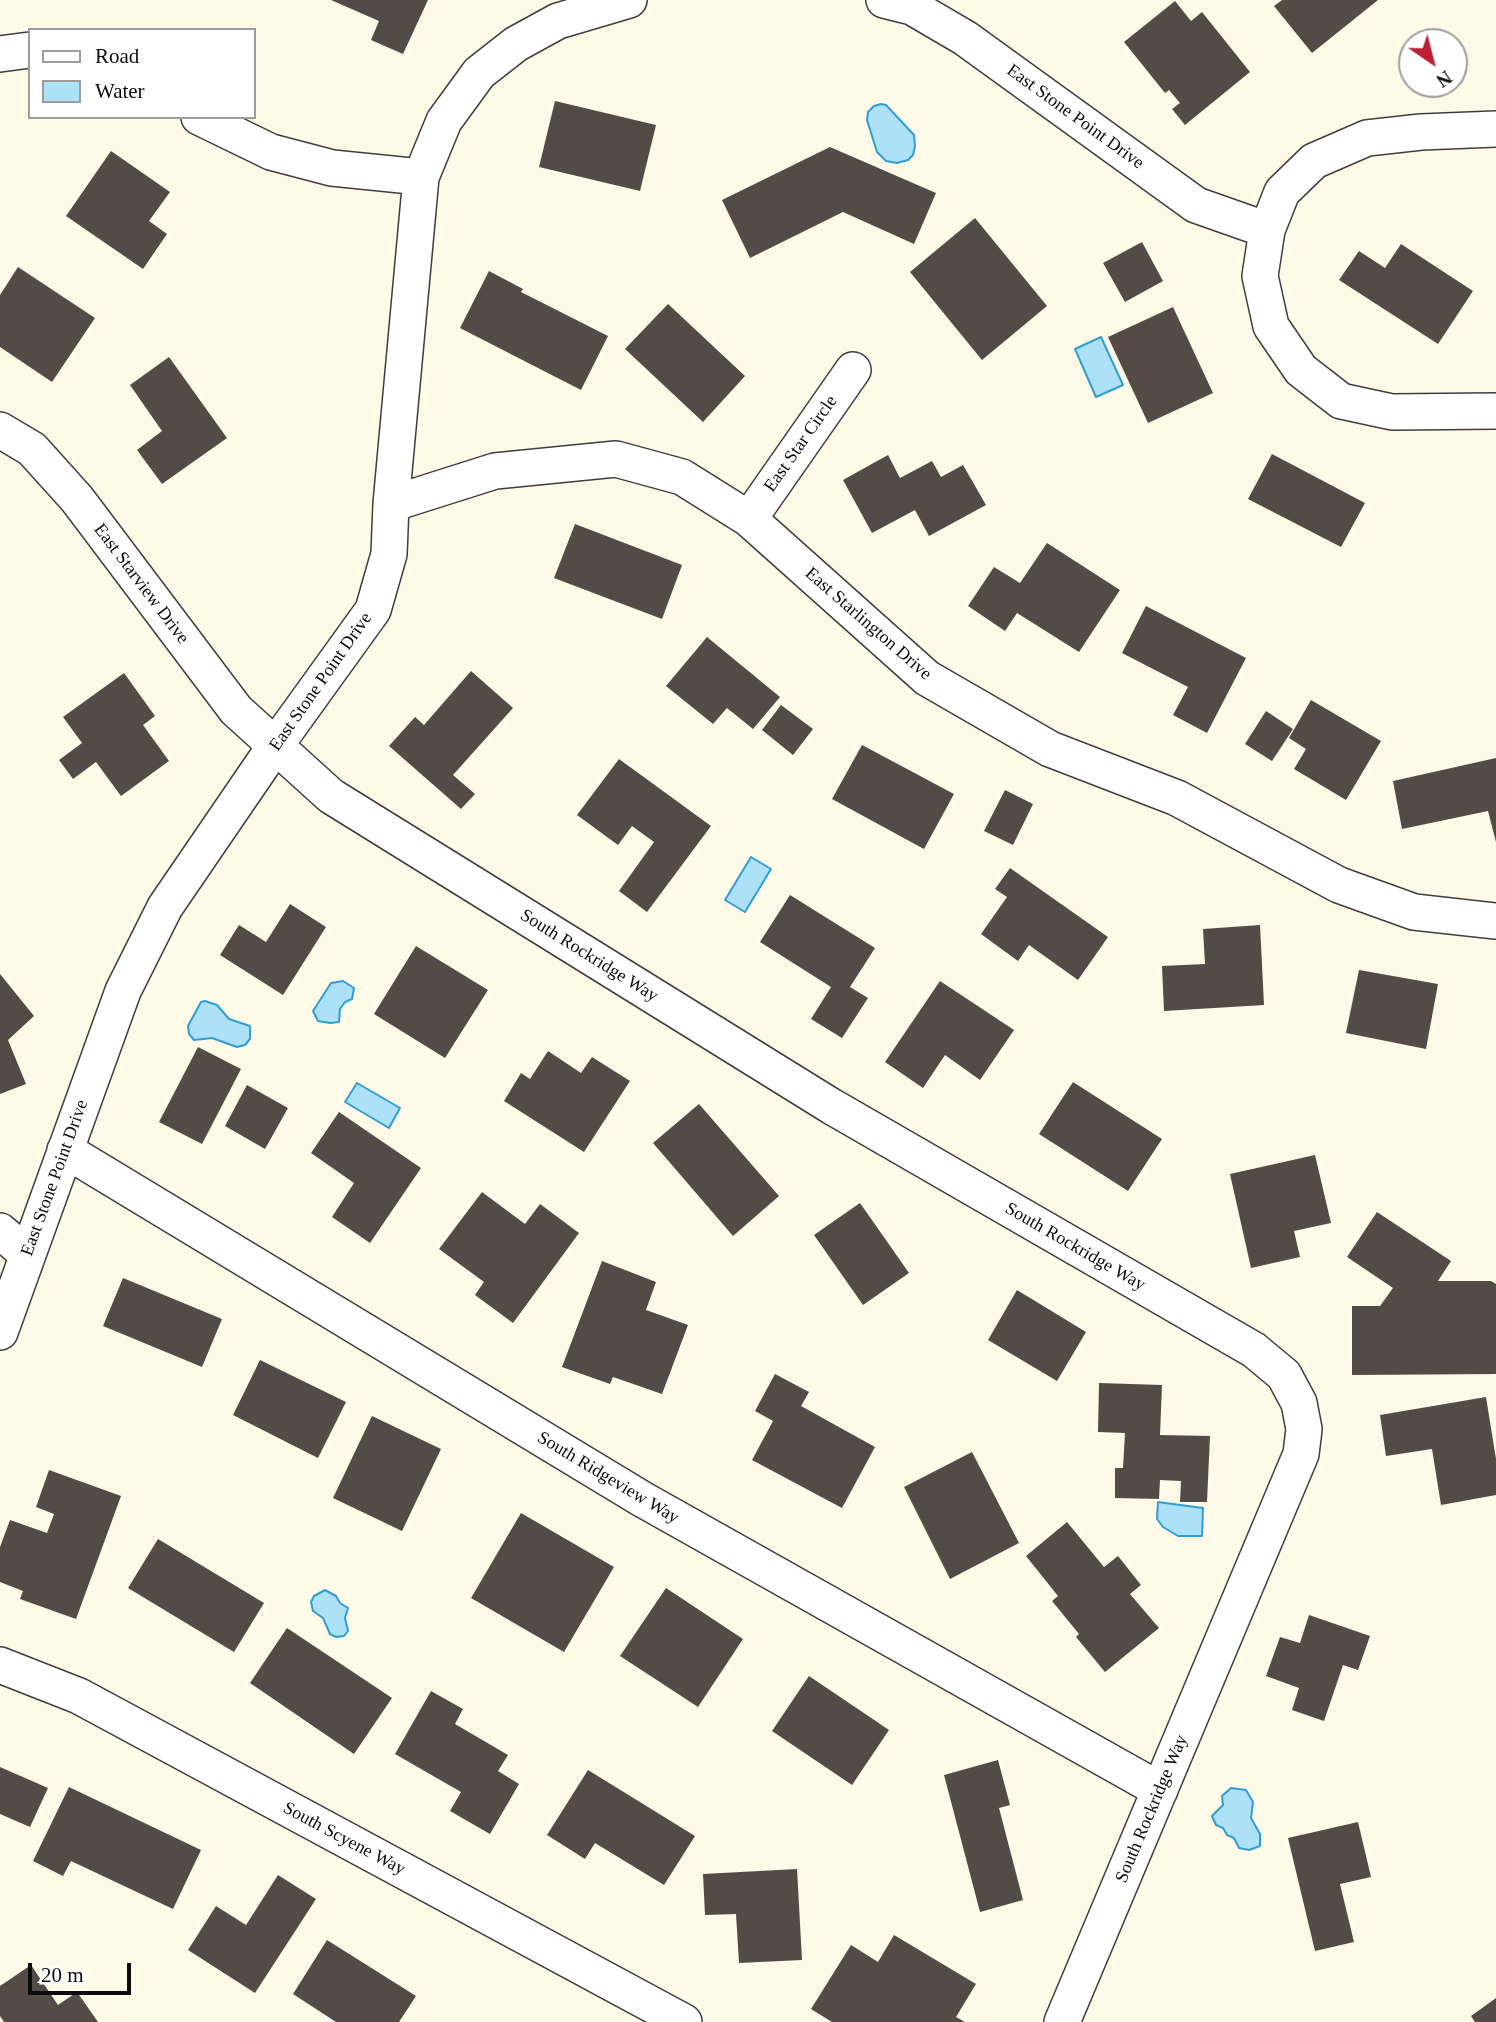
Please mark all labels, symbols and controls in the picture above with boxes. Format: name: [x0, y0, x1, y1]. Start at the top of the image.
legend: [28, 28, 256, 119]
north arrow: [1398, 28, 1468, 98]
text: Road: [95, 44, 139, 68]
street label: East Stone Point Drive: [1002, 60, 1148, 174]
text: N: [1433, 66, 1456, 92]
text: Water: [95, 79, 145, 103]
street label: East Star Circle: [760, 392, 842, 496]
street label: East Starview Drive: [89, 520, 193, 648]
street label: East Starlington Drive: [800, 563, 936, 685]
street label: East Stone Point Drive: [265, 608, 377, 756]
street label: South Rockridge Way: [516, 905, 662, 1007]
street label: East Stone Point Drive: [17, 1097, 93, 1259]
street label: South Rockridge Way: [1001, 1198, 1149, 1296]
street label: South Ridgeview Way: [533, 1427, 683, 1529]
street label: South Rockridge Way: [1111, 1732, 1193, 1886]
street label: South Scyene Way: [279, 1798, 409, 1880]
scale bar: [32, 1948, 135, 1992]
text: 20 m: [41, 1963, 84, 1987]

